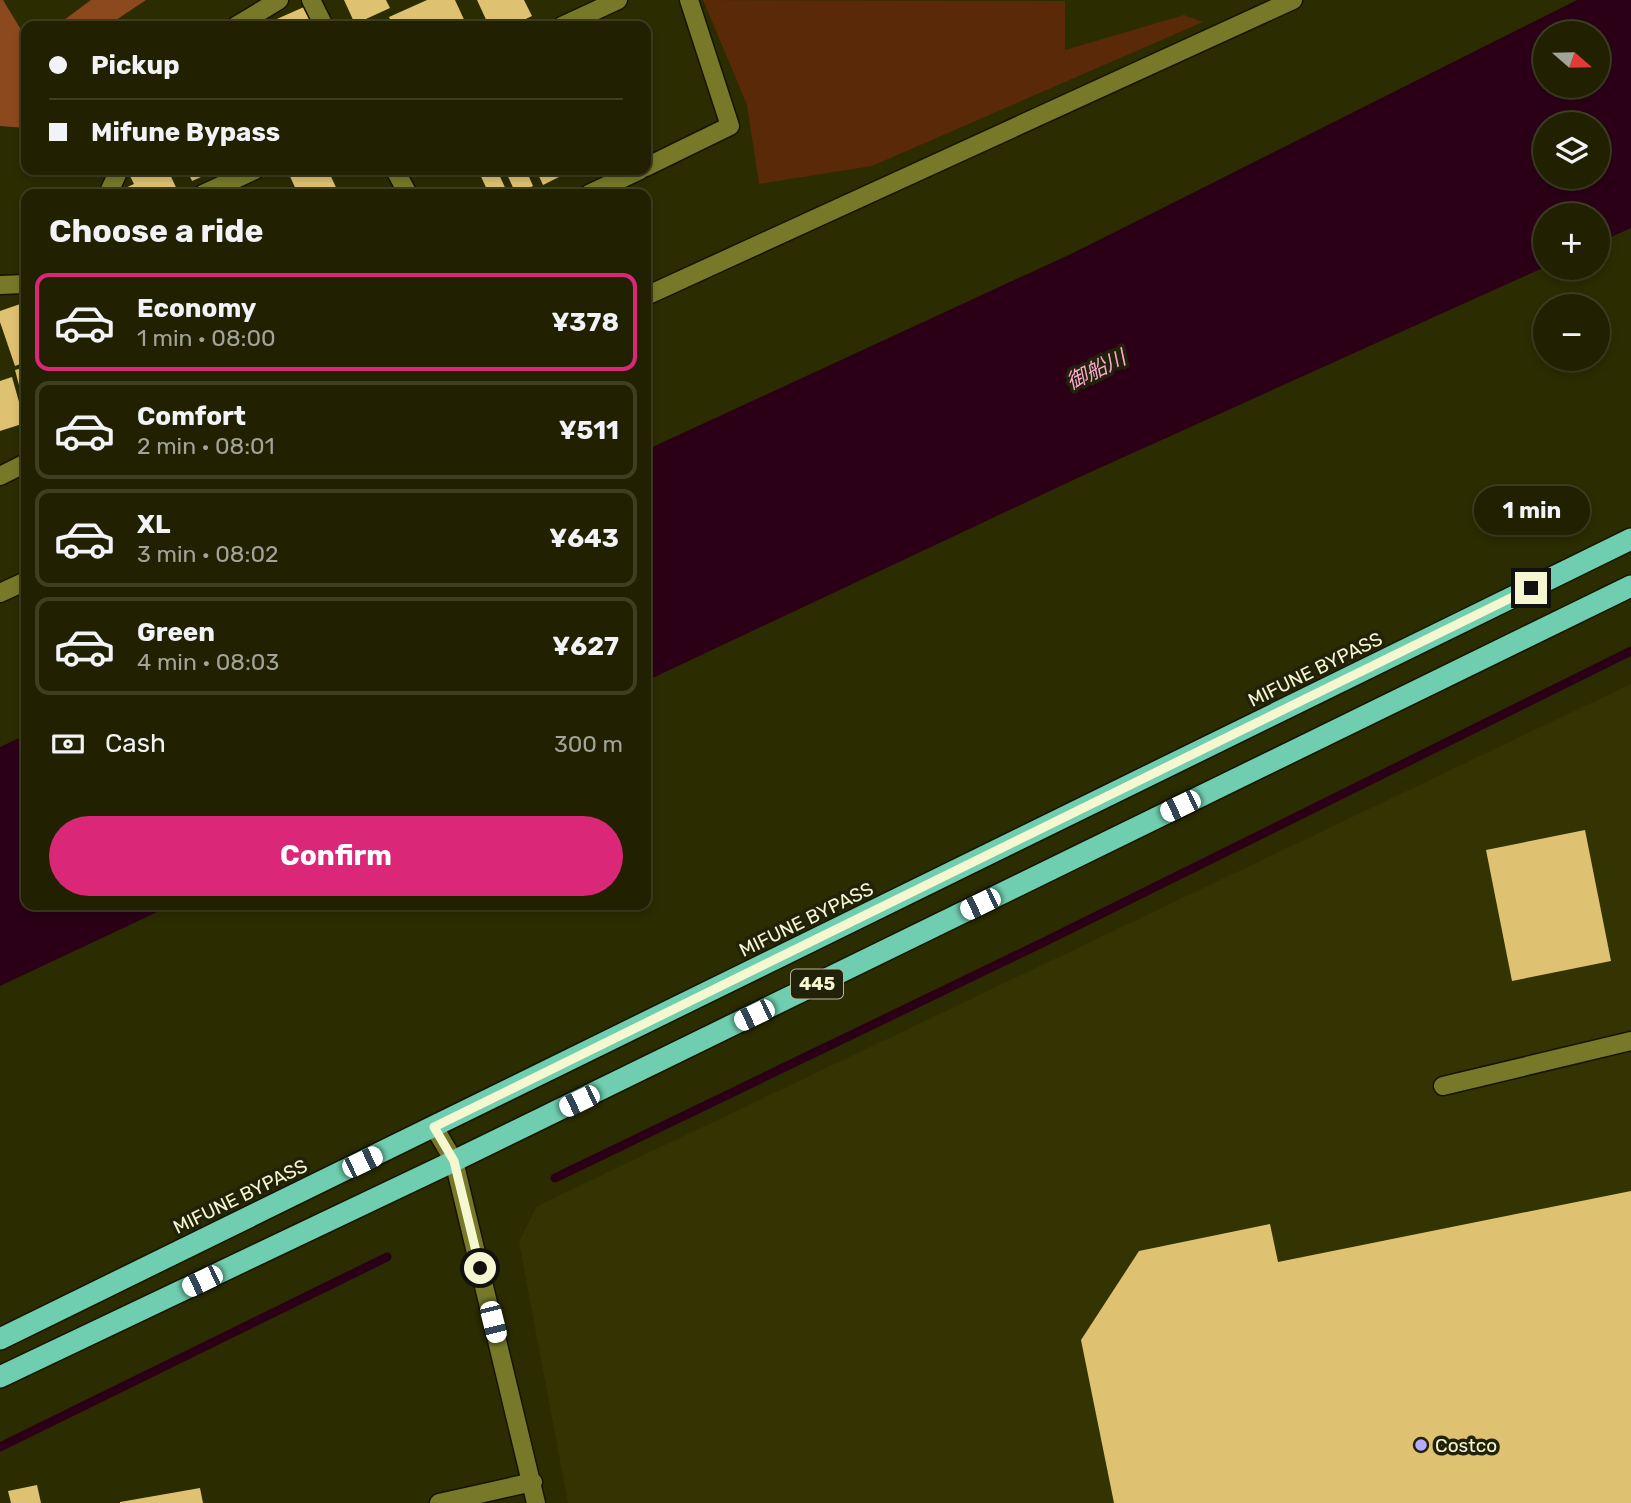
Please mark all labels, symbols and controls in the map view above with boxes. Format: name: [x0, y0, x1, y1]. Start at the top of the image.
north arrow: [1533, 21, 1610, 98]
map controls: [1533, 21, 1610, 371]
text: Pickup: [91, 50, 180, 81]
button: layers: [1533, 112, 1610, 189]
text: Mifune Bypass: [91, 117, 280, 148]
button: +: [1533, 203, 1610, 280]
text: Choose a ride: [49, 212, 263, 250]
icon: car: [53, 291, 116, 354]
text: Economy: [137, 293, 256, 324]
button: −: [1533, 294, 1610, 371]
text: ¥378: [551, 307, 619, 338]
text: 1 min · 08:00: [137, 324, 276, 352]
water label: 御船川: [1062, 344, 1131, 395]
icon: car: [53, 399, 116, 462]
text: Comfort: [137, 401, 246, 432]
text: ¥511: [559, 415, 619, 446]
text: 2 min · 08:01: [137, 432, 275, 460]
callout: 1 min: [1473, 486, 1589, 536]
text: 1 min: [1503, 496, 1561, 524]
icon: car: [53, 507, 116, 570]
text: XL: [137, 509, 170, 540]
text: ¥643: [549, 523, 619, 554]
text: 3 min · 08:02: [137, 540, 279, 568]
route end: [1515, 572, 1547, 604]
icon: car: [53, 615, 116, 678]
text: Green: [137, 617, 215, 648]
street label: MIFUNE BYPASS: [1244, 627, 1386, 712]
text: ¥627: [552, 631, 619, 662]
text: 4 min · 08:03: [137, 648, 279, 676]
icon: cash: [49, 725, 87, 763]
text: Cash: [105, 728, 166, 759]
text: 300 m: [554, 730, 623, 758]
car: [1157, 787, 1204, 825]
button: Confirm: [49, 816, 623, 896]
street label: MIFUNE BYPASS: [735, 877, 877, 962]
car: [957, 885, 1004, 923]
road number: 445: [791, 970, 843, 999]
car: [731, 996, 778, 1034]
car: [556, 1082, 603, 1120]
car: [339, 1143, 386, 1181]
street label: MIFUNE BYPASS: [169, 1154, 311, 1239]
route start: [464, 1252, 496, 1284]
car: [179, 1262, 226, 1300]
car: [478, 1299, 509, 1345]
place label: Costco: [1435, 1434, 1497, 1457]
marker: Costco: [1413, 1437, 1429, 1453]

